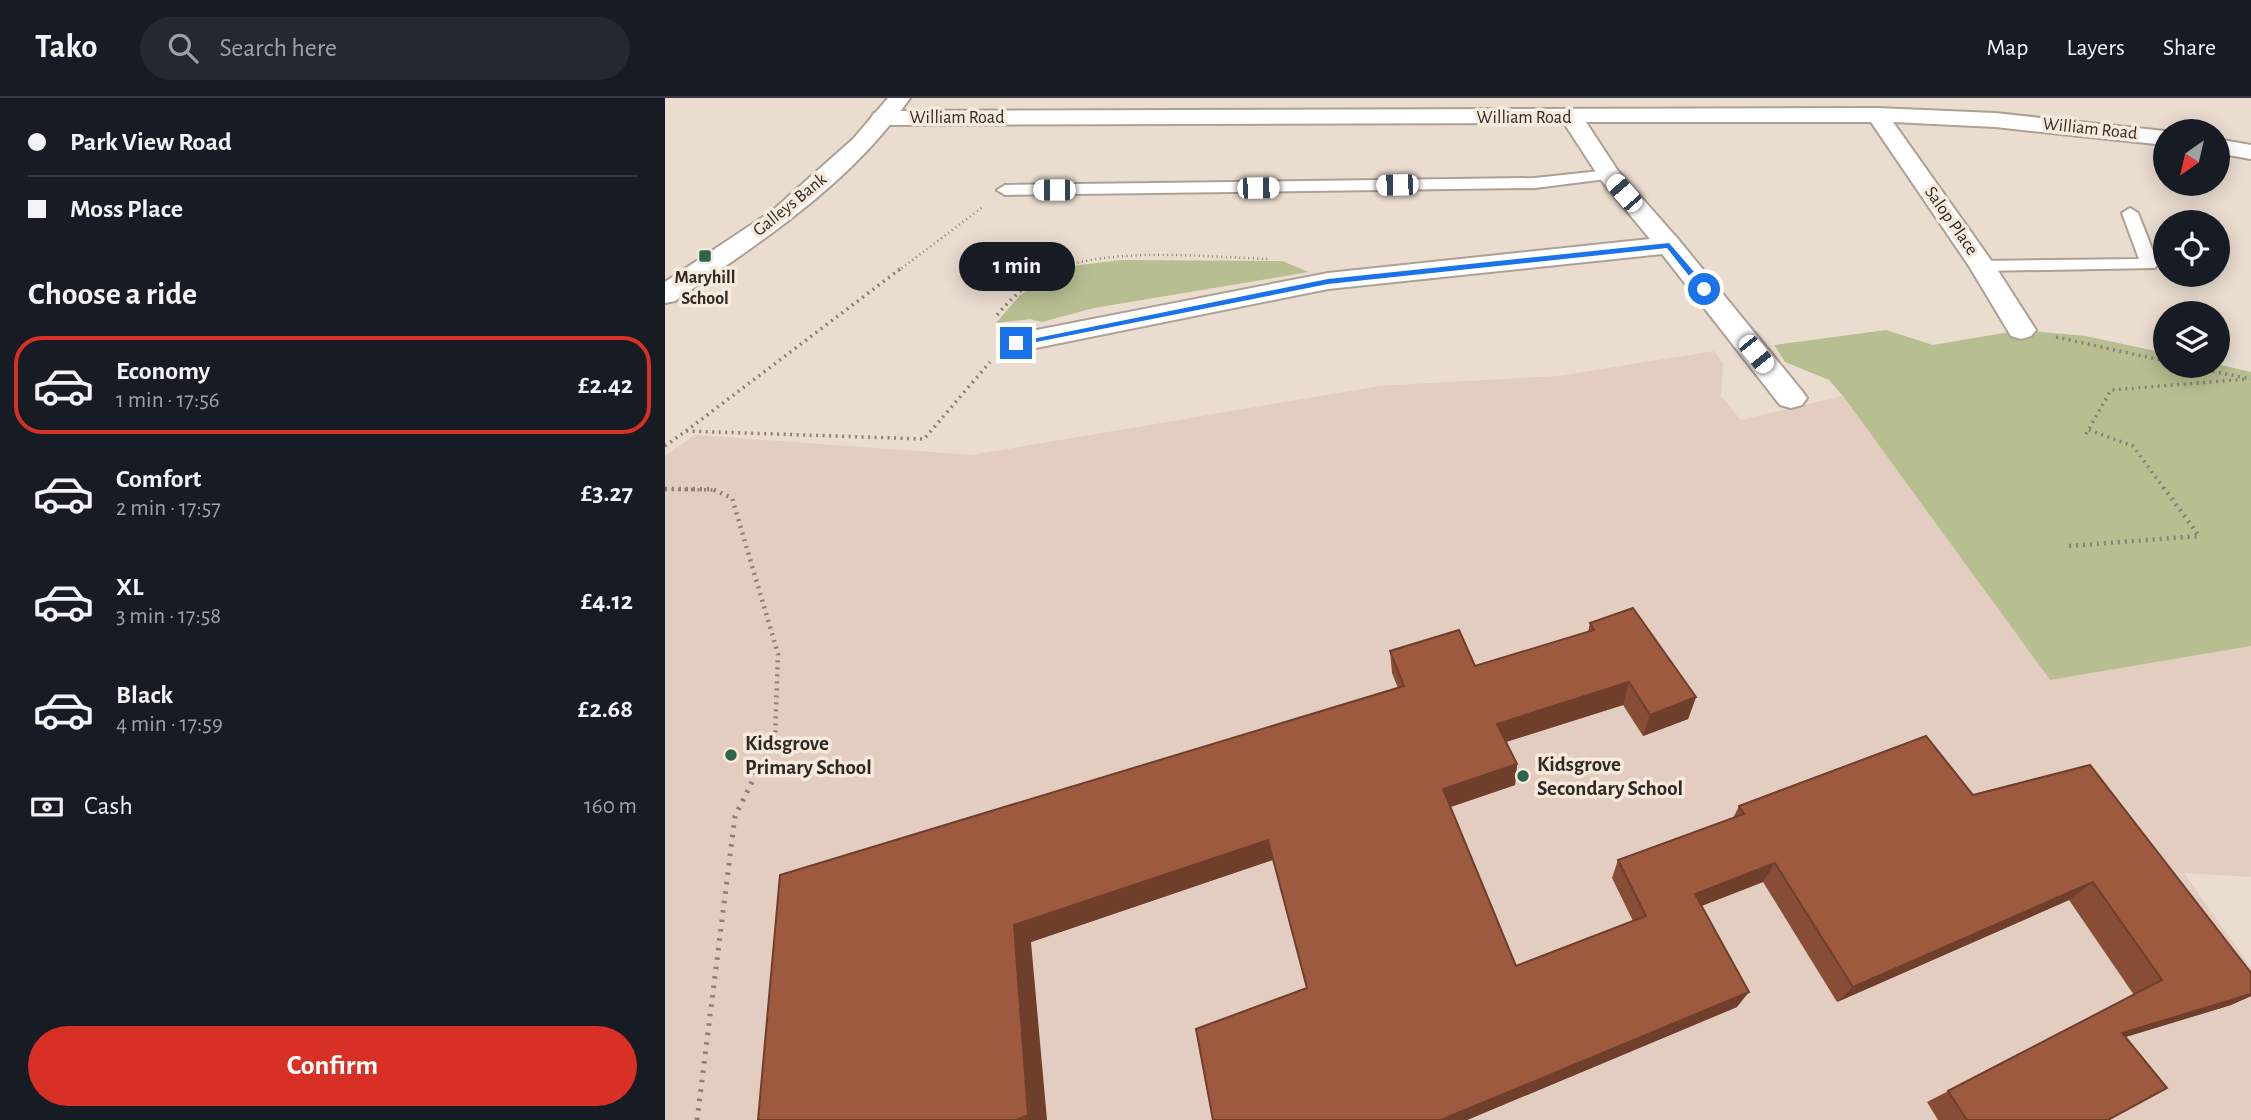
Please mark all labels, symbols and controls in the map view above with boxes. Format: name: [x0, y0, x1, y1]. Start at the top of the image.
search box: [140, 17, 630, 80]
icon: search: [164, 29, 202, 67]
text: Tako: [35, 31, 98, 64]
text: Search here: [220, 35, 337, 61]
text: Map: [1986, 36, 2028, 60]
text: Layers: [2066, 36, 2125, 60]
text: Share: [2163, 36, 2216, 60]
street label: William Road: [910, 109, 1005, 127]
street label: William Road: [1477, 109, 1572, 127]
street label: William Road: [2042, 115, 2138, 143]
north arrow: [2153, 119, 2229, 196]
map controls: [2153, 119, 2230, 378]
text: Park View Road: [70, 129, 232, 155]
street label: Galleys Bank: [750, 170, 831, 240]
car: [1603, 170, 1646, 216]
car: [1376, 174, 1419, 196]
car: [1237, 177, 1280, 199]
car: [1034, 180, 1076, 201]
street label: Salop Place: [1921, 183, 1981, 259]
text: Moss Place: [70, 196, 183, 222]
button: locate: [2153, 210, 2230, 287]
callout: 1 min: [958, 242, 1074, 290]
marker: Maryhill School: [697, 248, 713, 264]
text: 1 min: [993, 255, 1041, 278]
place label: Maryhill School: [675, 269, 735, 308]
route start: [1688, 273, 1720, 305]
text: Choose a ride: [28, 278, 197, 310]
button: layers: [2153, 301, 2230, 378]
route end: [1000, 327, 1032, 359]
car: [1735, 331, 1778, 377]
icon: car: [32, 354, 95, 417]
text: Economy: [116, 358, 210, 384]
text: £2.42: [578, 372, 633, 398]
text: 1 min · 17:56: [116, 389, 220, 412]
icon: car: [32, 462, 95, 525]
text: Comfort: [116, 466, 201, 492]
text: £3.27: [581, 480, 633, 506]
text: 2 min · 17:57: [116, 497, 221, 520]
icon: car: [32, 570, 95, 633]
text: XL: [116, 574, 143, 600]
text: £4.12: [581, 588, 633, 614]
text: 3 min · 17:58: [116, 605, 221, 628]
icon: car: [32, 678, 95, 741]
text: Black: [116, 682, 173, 708]
text: £2.68: [578, 696, 633, 722]
text: 4 min · 17:59: [116, 713, 223, 736]
place label: Kidsgrove Primary School: [745, 733, 872, 778]
marker: Kidsgrove Primary School: [723, 747, 739, 763]
place label: Kidsgrove Secondary School: [1537, 754, 1683, 799]
marker: Kidsgrove Secondary School: [1515, 768, 1531, 784]
icon: cash: [28, 788, 66, 826]
text: Cash: [84, 793, 133, 819]
text: 160 m: [584, 795, 637, 818]
button: Confirm: [28, 1026, 637, 1106]

